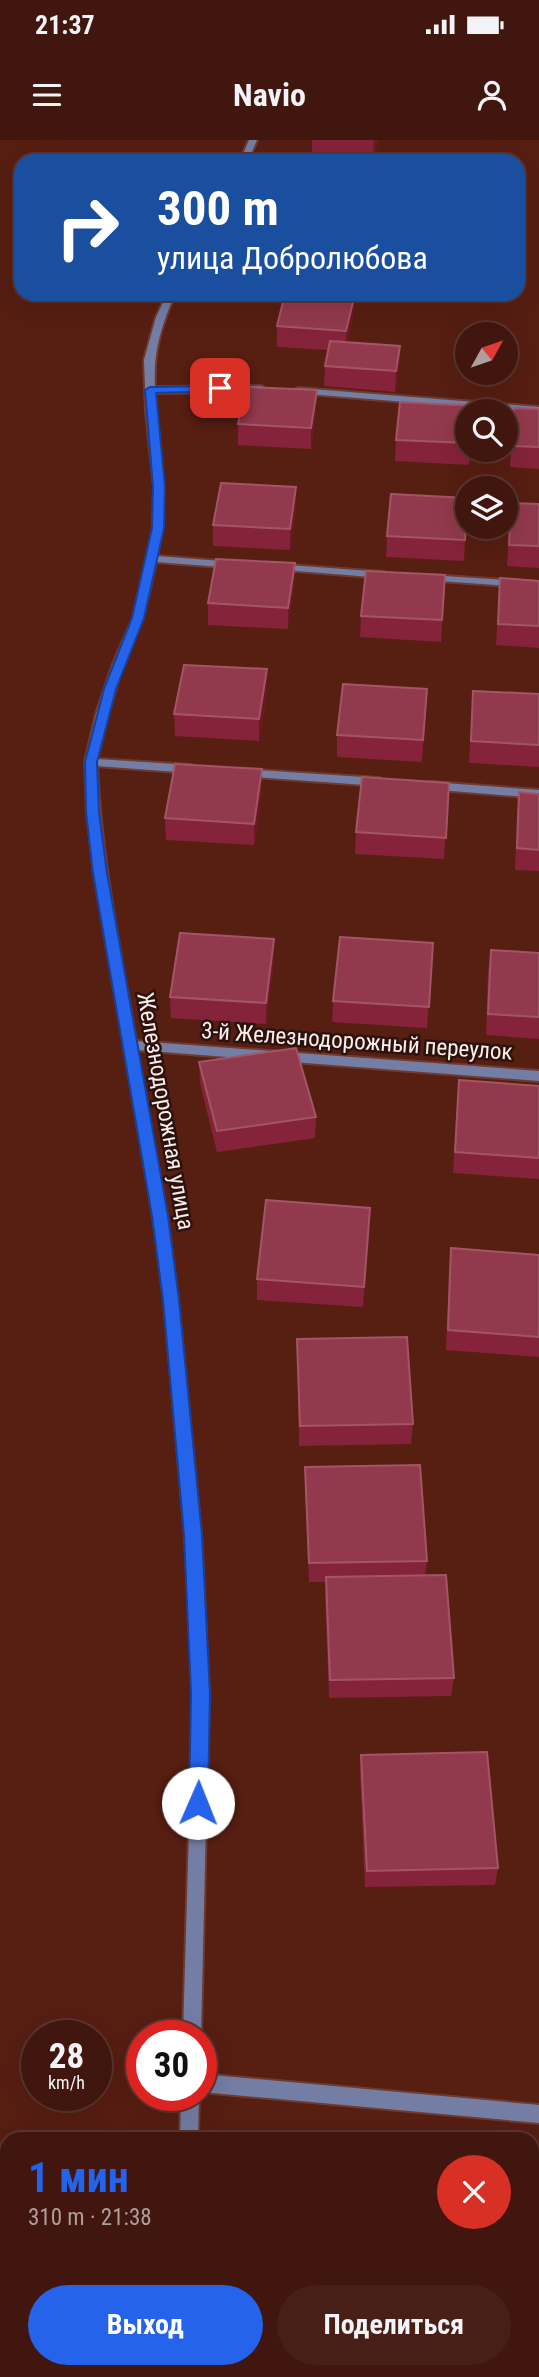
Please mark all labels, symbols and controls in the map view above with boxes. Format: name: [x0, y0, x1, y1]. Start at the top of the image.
text: 21:37: [35, 10, 95, 40]
icon: menu: [28, 76, 66, 114]
text: Navio: [233, 76, 306, 114]
icon: person: [473, 76, 511, 114]
text: 300 m: [157, 180, 279, 237]
icon: right: [42, 182, 133, 273]
text: улица Добролюбова: [157, 239, 428, 277]
north arrow: [455, 322, 518, 385]
map controls: [455, 322, 518, 539]
pin: [190, 358, 250, 418]
icon: arrive: [201, 369, 239, 407]
button: search: [455, 399, 518, 462]
button: layers: [455, 476, 518, 539]
street label: Железнодорожная улица: [131, 990, 200, 1232]
street label: 3-й Железнодорожный переулок: [200, 1017, 514, 1066]
position arrow: [161, 1766, 235, 1840]
speed limit sign: 30: [126, 2020, 217, 2111]
text: 28: [49, 2036, 84, 2077]
text: km/h: [48, 2072, 85, 2093]
text: 1 мин: [28, 2153, 129, 2202]
button: close: [437, 2155, 511, 2229]
text: 310 m · 21:38: [28, 2204, 152, 2231]
button: Выход: [28, 2285, 263, 2365]
button: Поделиться: [277, 2285, 511, 2365]

